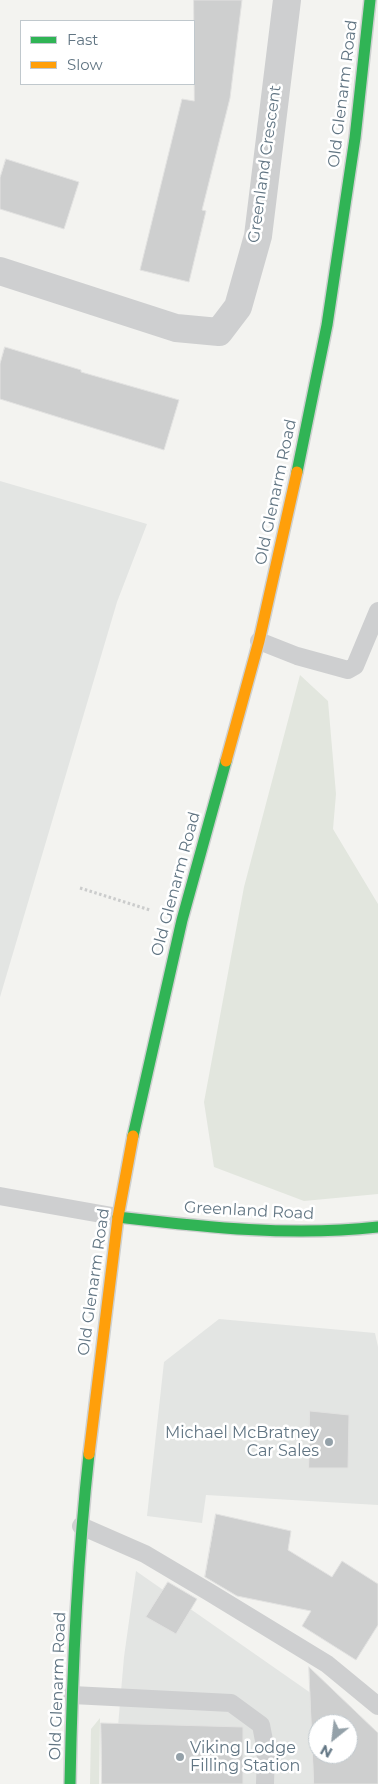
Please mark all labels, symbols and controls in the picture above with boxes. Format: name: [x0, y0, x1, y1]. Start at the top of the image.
street label: Old Glenarm Road: [324, 19, 362, 169]
legend: [20, 20, 195, 85]
text: Fast: [67, 30, 98, 49]
text: Slow: [67, 55, 103, 74]
street label: Greenland Crescent: [244, 84, 286, 244]
street label: Old Glenarm Road: [251, 417, 301, 567]
street label: Old Glenarm Road: [147, 810, 205, 958]
street label: Greenland Road: [184, 1198, 314, 1224]
street label: Old Glenarm Road: [74, 1207, 114, 1357]
place label: Michael McBratney Car Sales: [165, 1423, 319, 1461]
marker: Michael McBratney Car Sales: [323, 1436, 335, 1448]
street label: Old Glenarm Road: [46, 1611, 70, 1761]
north arrow: [308, 1714, 358, 1764]
place label: Viking Lodge Filling Station: [190, 1738, 300, 1776]
text: N: [317, 1741, 336, 1762]
marker: Viking Lodge Filling Station: [174, 1751, 186, 1763]

